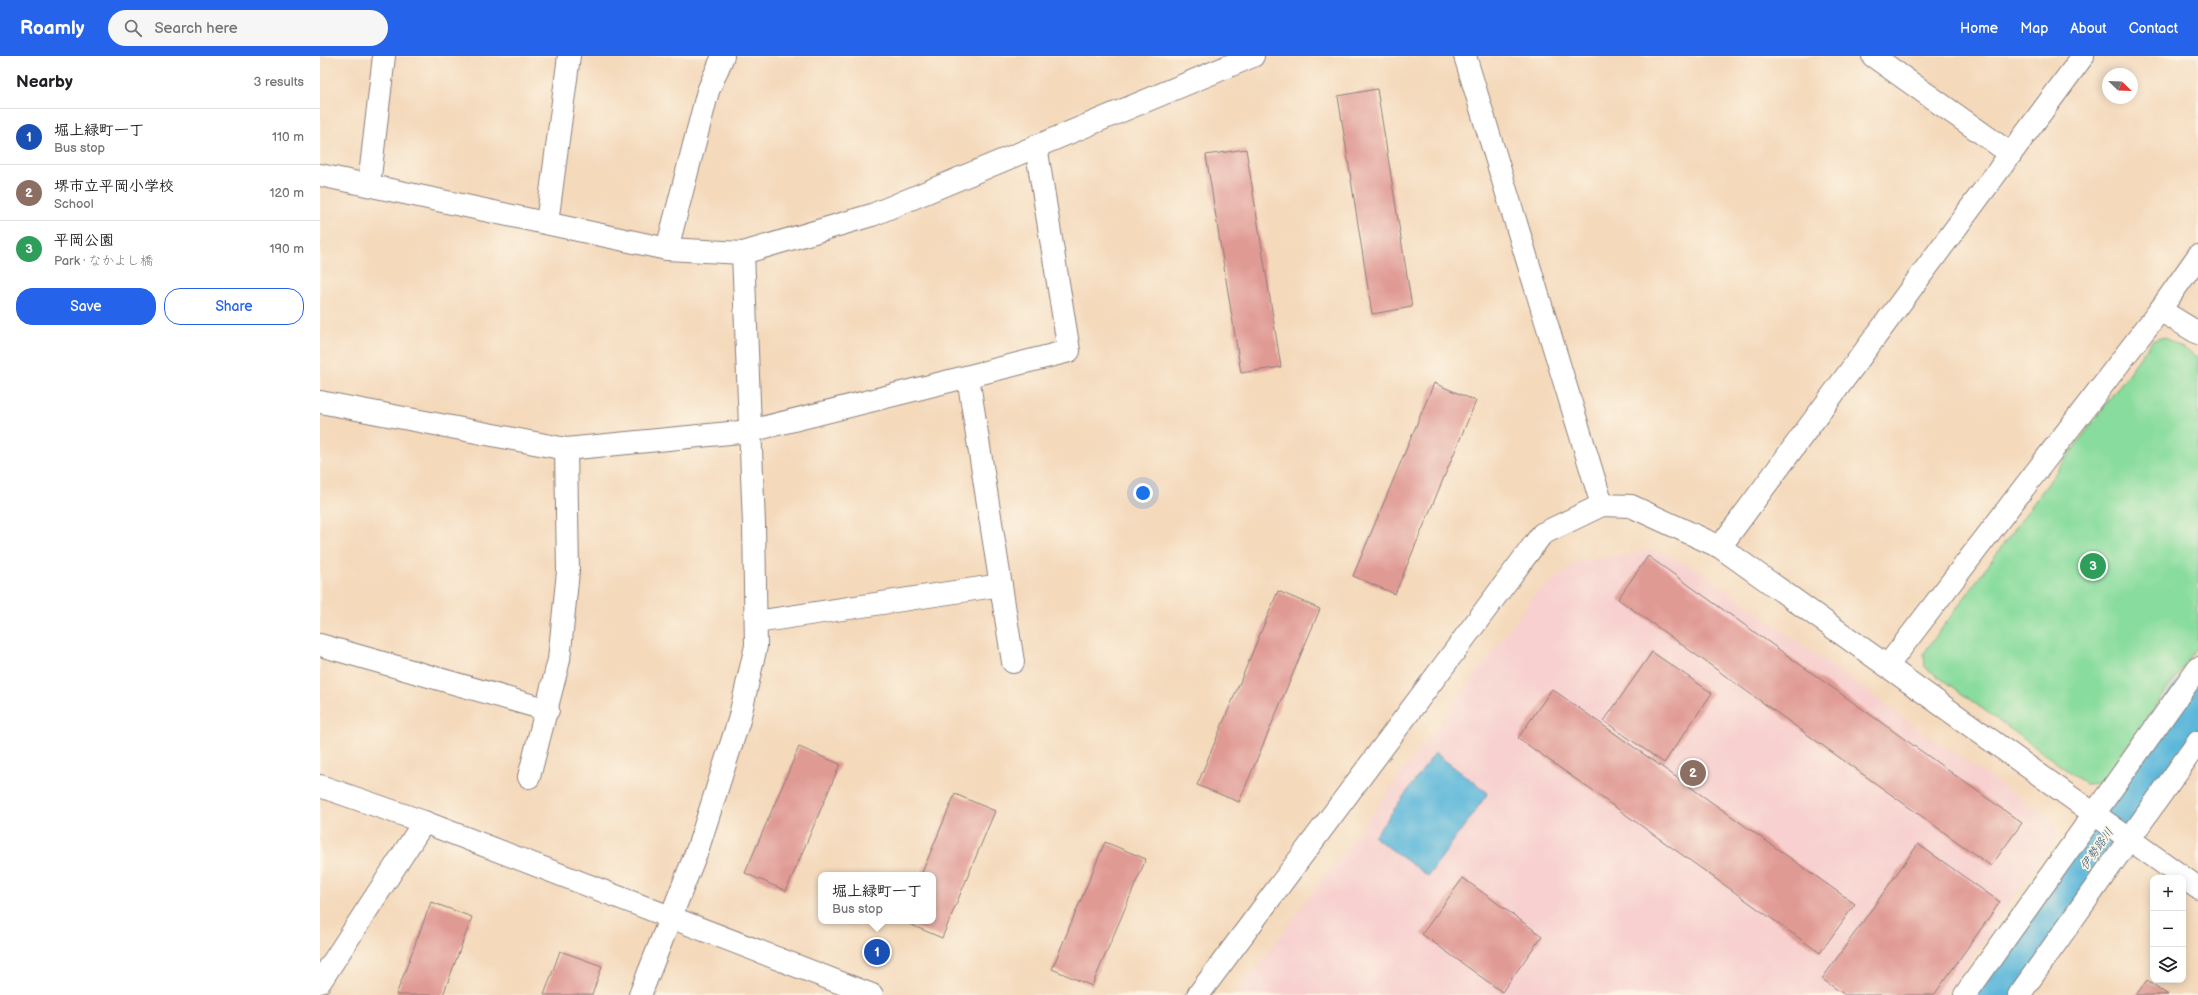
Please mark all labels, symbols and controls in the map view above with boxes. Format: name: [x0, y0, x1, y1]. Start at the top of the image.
search box: [108, 10, 388, 46]
text: Roamly: [20, 17, 84, 40]
icon: search: [122, 17, 144, 39]
text: Search here: [154, 19, 238, 38]
text: Home: [1960, 20, 1998, 37]
text: Map: [2020, 20, 2048, 37]
text: About: [2070, 20, 2107, 37]
text: Contact: [2129, 20, 2178, 37]
north arrow: [2102, 68, 2138, 104]
text: Nearby: [16, 72, 73, 92]
text: 3 results: [253, 74, 304, 90]
text: 堀上緑町一丁: [54, 121, 144, 140]
text: 1: [26, 129, 32, 145]
text: 110 m: [272, 129, 304, 145]
text: Bus stop: [54, 140, 105, 156]
text: 堺市立平岡小学校: [54, 177, 174, 196]
text: 2: [25, 185, 33, 201]
text: 120 m: [269, 185, 304, 201]
text: School: [54, 196, 94, 212]
text: 平岡公園: [54, 231, 114, 250]
text: 3: [25, 241, 33, 257]
text: 190 m: [270, 241, 304, 257]
text: Park · なかよし橋: [54, 253, 153, 269]
button: Save: [16, 288, 156, 325]
button: Share: [164, 288, 304, 325]
your location: [1133, 483, 1153, 503]
pin: 3: [2080, 551, 2106, 581]
pin: 2: [1680, 758, 1706, 788]
water label: 伊勢路川: [2077, 825, 2117, 873]
popup: [818, 872, 936, 924]
map controls: [2150, 875, 2186, 983]
button: +: [2150, 875, 2186, 911]
text: 堀上緑町一丁: [832, 882, 922, 901]
text: Bus stop: [832, 901, 883, 917]
button: −: [2150, 911, 2186, 947]
pin: 1: [864, 937, 890, 967]
button: layers: [2150, 947, 2186, 983]

